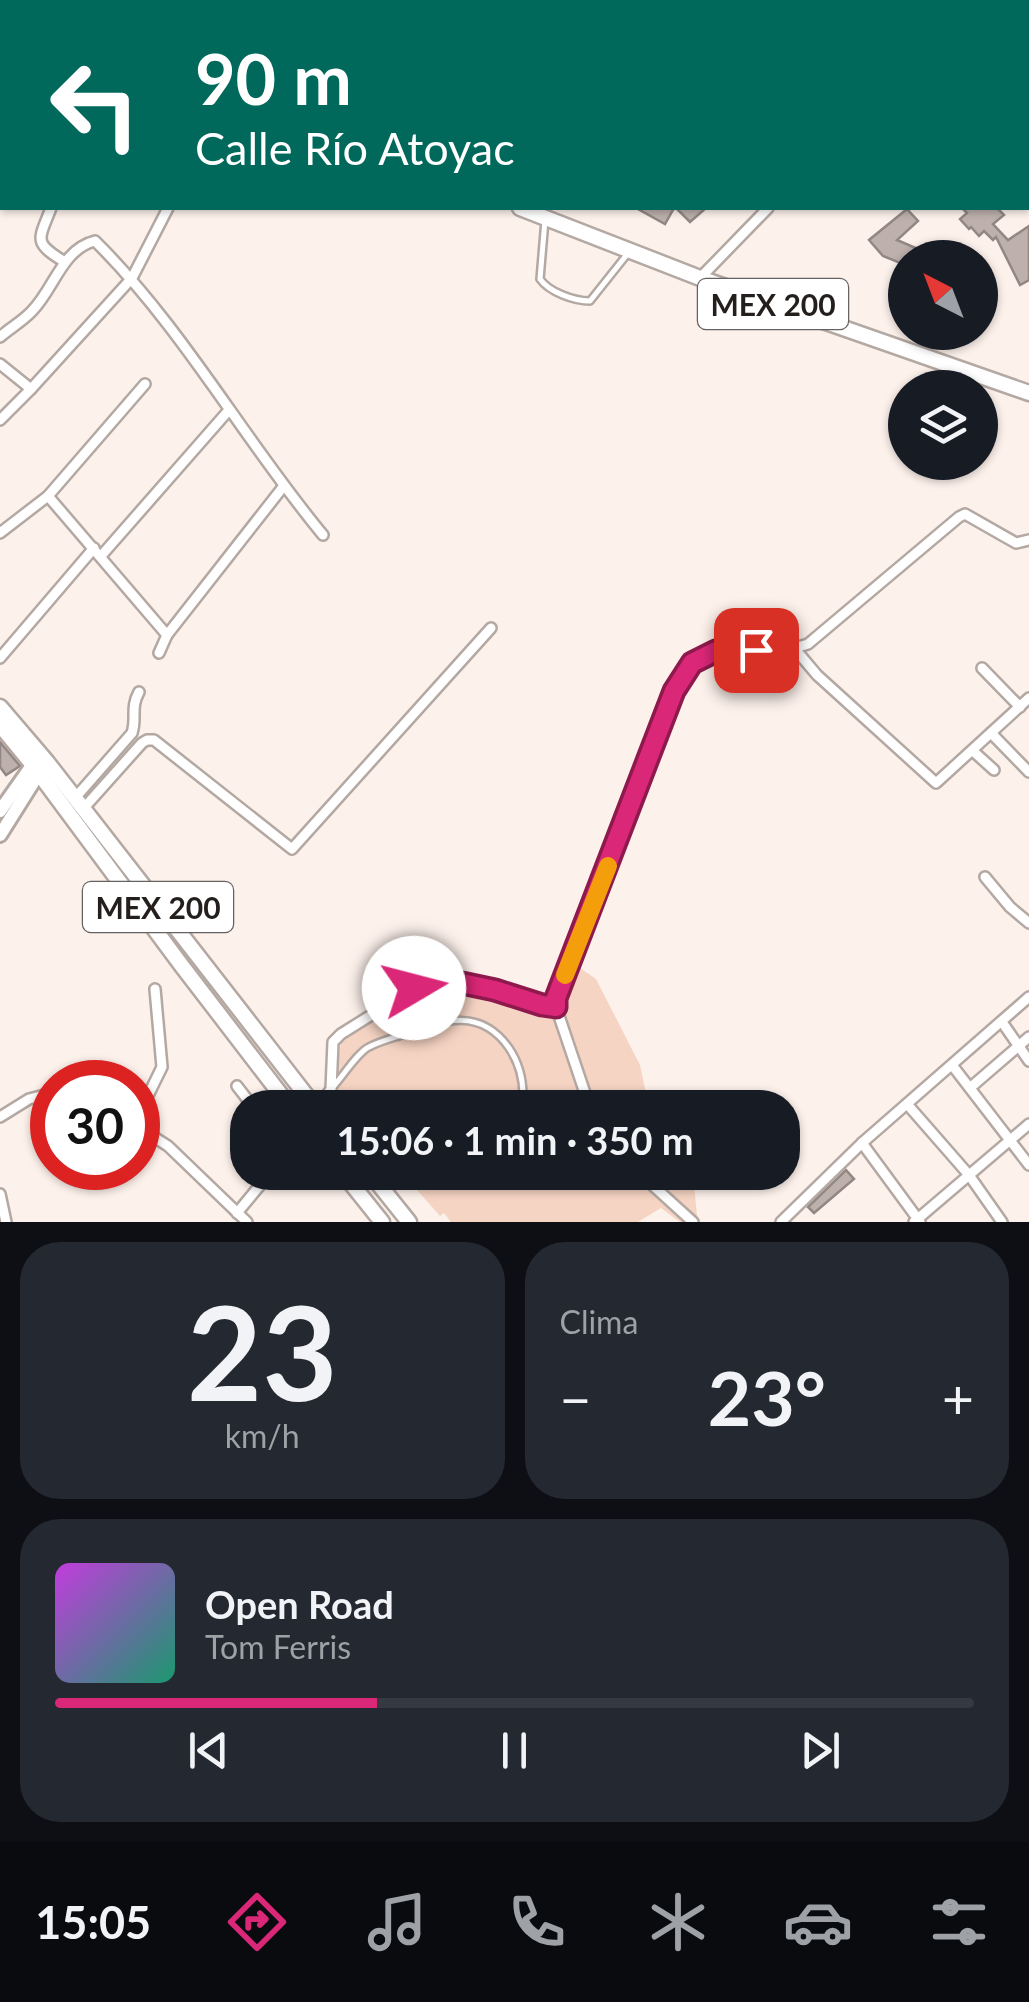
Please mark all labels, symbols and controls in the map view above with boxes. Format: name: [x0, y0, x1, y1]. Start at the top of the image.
text: 90 m: [195, 36, 352, 120]
icon: left: [30, 40, 160, 170]
text: Calle Río Atoyac: [195, 121, 515, 175]
north arrow: [888, 240, 998, 350]
map controls: [888, 240, 998, 480]
road number: MEX 200: [698, 279, 848, 329]
button: layers: [888, 370, 998, 480]
pin: [714, 608, 799, 693]
icon: arrive: [729, 623, 784, 678]
road number: MEX 200: [83, 882, 233, 932]
position arrow: [362, 936, 466, 1040]
speed limit sign: 30: [30, 1060, 160, 1190]
text: 15:06 · 1 min · 350 m: [336, 1117, 694, 1163]
text: 23: [187, 1273, 338, 1429]
text: Clima: [560, 1302, 638, 1341]
text: 23°: [708, 1352, 826, 1442]
text: −: [560, 1365, 591, 1431]
text: +: [942, 1365, 974, 1431]
text: km/h: [225, 1416, 300, 1455]
text: Open Road: [205, 1581, 394, 1627]
text: Tom Ferris: [205, 1627, 351, 1666]
icon: previous: [181, 1723, 236, 1778]
icon: pause: [487, 1723, 542, 1778]
icon: next: [793, 1723, 848, 1778]
icon: directions: [222, 1887, 292, 1957]
icon: music: [362, 1887, 432, 1957]
icon: phone: [502, 1887, 572, 1957]
icon: climate: [643, 1887, 713, 1957]
icon: car: [783, 1887, 853, 1957]
icon: filters: [924, 1887, 994, 1957]
text: 15:05: [35, 1895, 151, 1949]

